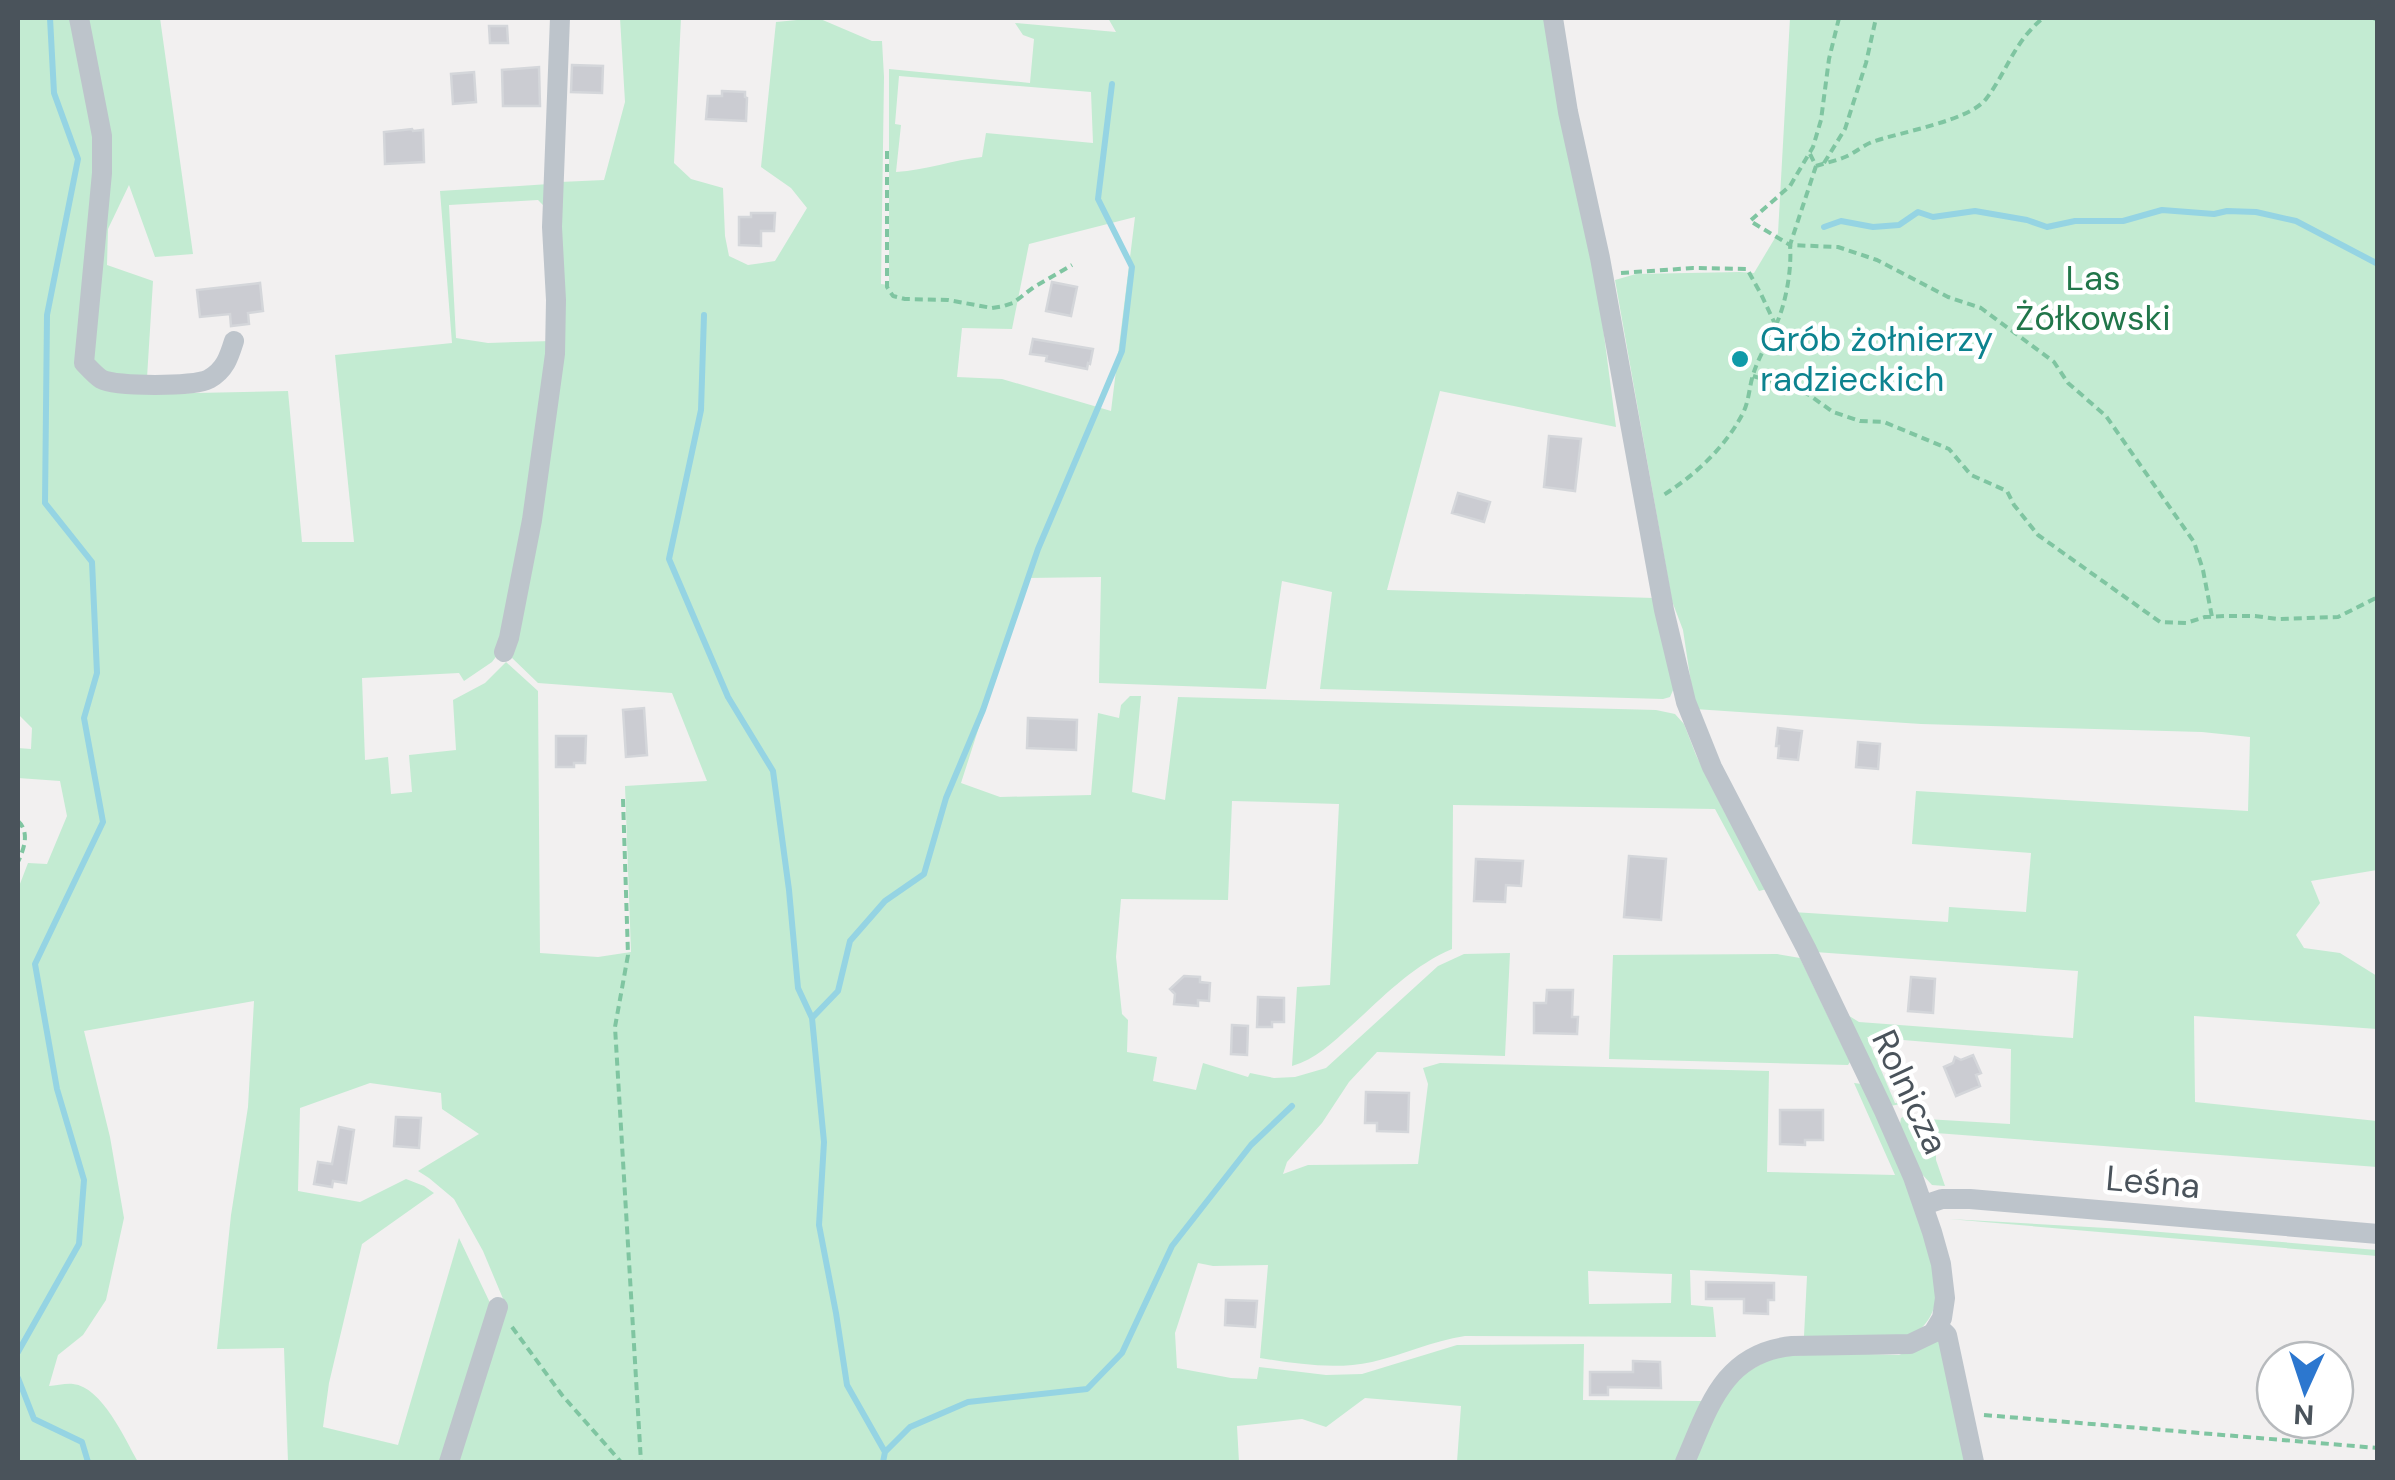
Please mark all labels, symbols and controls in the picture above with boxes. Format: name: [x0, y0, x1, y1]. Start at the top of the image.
park label: Las Żółkowski: [2015, 255, 2171, 341]
place label: Grób żołnierzy radzieckich: [1760, 316, 1993, 402]
marker: Grób żołnierzy radzieckich: [1729, 348, 1751, 370]
street label: Rolnicza: [1861, 1023, 1959, 1161]
street label: Leśna: [2104, 1155, 2202, 1209]
north arrow: [2255, 1340, 2355, 1440]
text: N: [2293, 1395, 2315, 1433]

